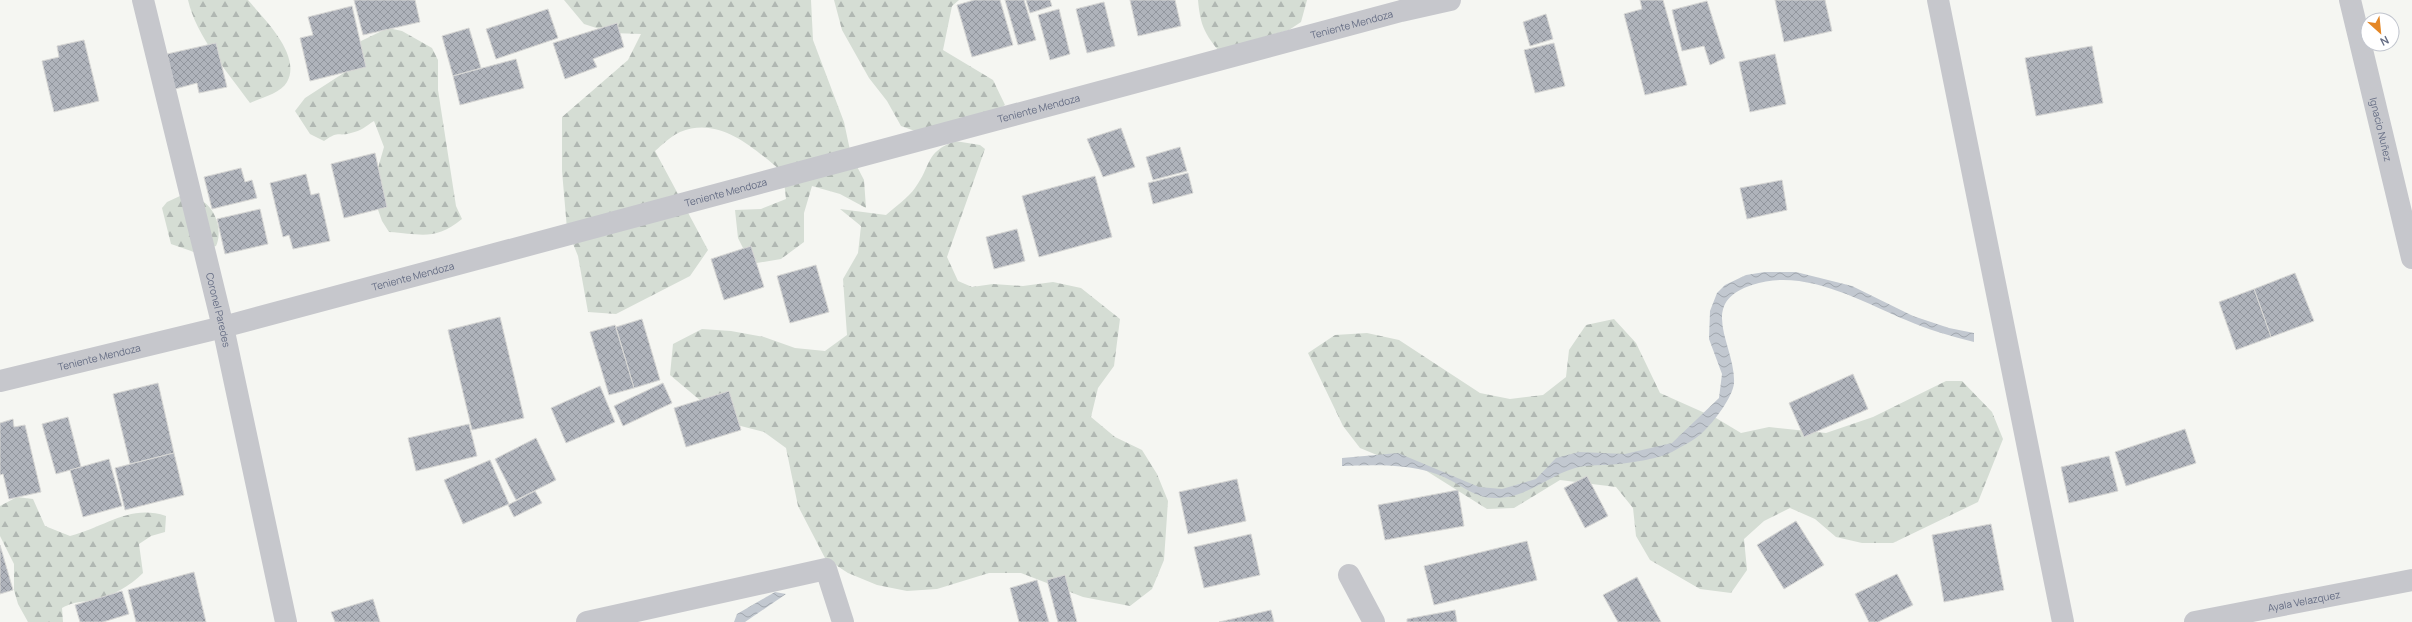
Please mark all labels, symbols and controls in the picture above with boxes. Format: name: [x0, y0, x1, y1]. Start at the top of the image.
street label: Teniente Mendoza: [1309, 6, 1394, 42]
north arrow: [2360, 12, 2400, 52]
text: N: [2378, 33, 2392, 50]
street label: Teniente Mendoza: [996, 90, 1081, 126]
street label: Ignacio Nuñez: [2367, 96, 2396, 163]
street label: Teniente Mendoza: [683, 174, 769, 210]
street label: Teniente Mendoza: [370, 258, 456, 294]
street label: Coronel Paredes: [203, 271, 234, 349]
street label: Teniente Mendoza: [56, 340, 142, 374]
street label: Ayala Velazquez: [2266, 587, 2341, 615]

